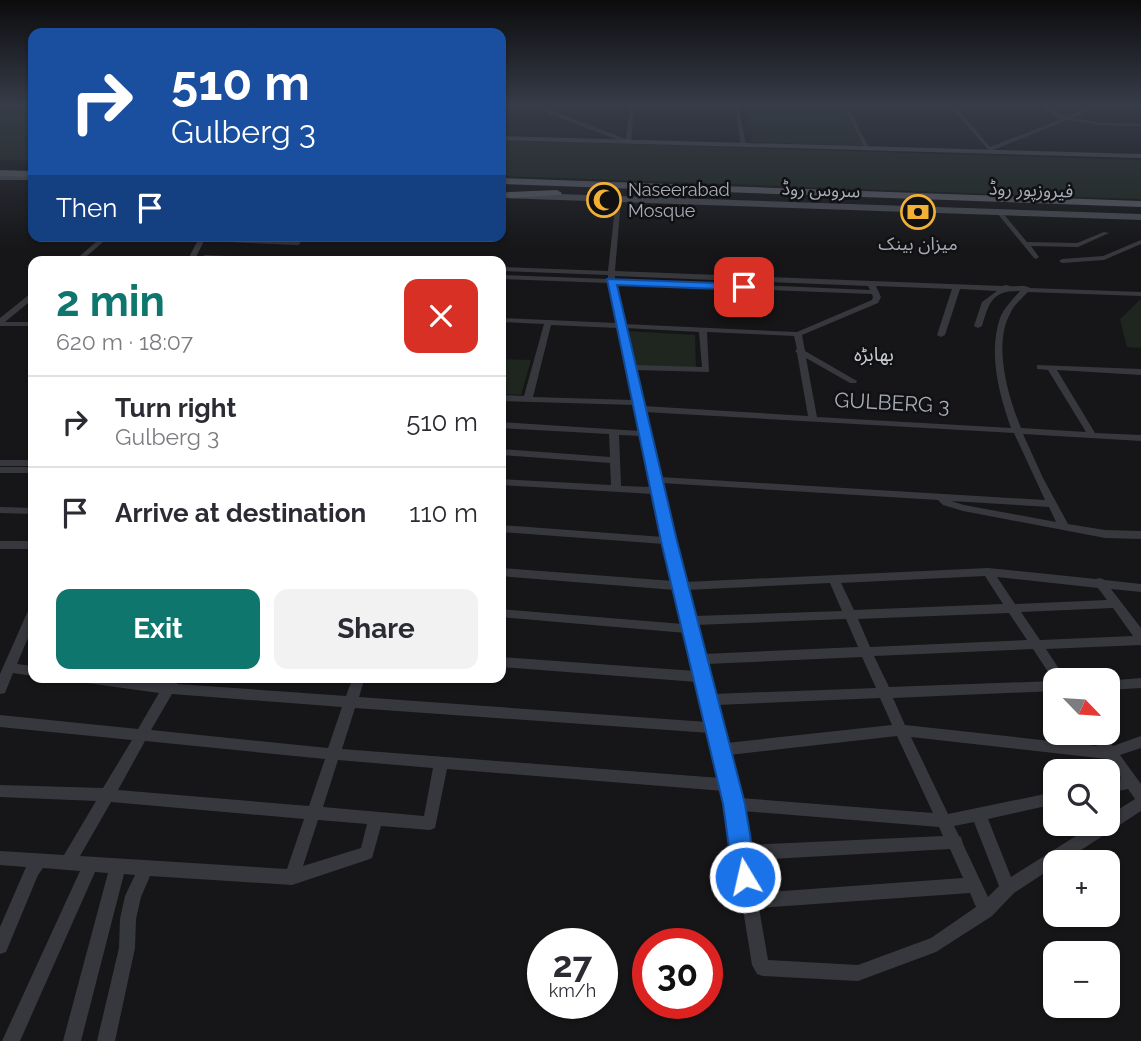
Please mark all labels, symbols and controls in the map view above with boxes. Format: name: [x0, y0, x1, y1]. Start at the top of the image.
text: 510 m: [171, 54, 310, 111]
icon: right: [56, 56, 147, 147]
text: Gulberg 3: [171, 113, 316, 150]
street label: سروس روڈ: [781, 178, 861, 202]
street label: فیروزپور روڈ: [988, 178, 1074, 203]
place label: Naseerabad Mosque: [628, 179, 730, 221]
mosque icon: Naseerabad Mosque: [585, 181, 623, 219]
icon: arrive: [131, 189, 169, 227]
text: Then: [56, 193, 117, 223]
bank icon: میزان بینک: [899, 193, 937, 231]
place label: میزان بینک: [878, 233, 958, 255]
pin: [714, 257, 774, 317]
icon: arrive: [725, 268, 763, 306]
text: 2 min: [56, 277, 165, 326]
button: close: [404, 279, 478, 353]
text: 620 m · 18:07: [56, 328, 193, 355]
district label: بھابڑہ: [854, 343, 894, 366]
street label: GULBERG 3: [834, 387, 950, 418]
text: Turn right: [115, 393, 236, 423]
icon: right: [56, 403, 94, 441]
text: 510 m: [406, 407, 478, 437]
text: Gulberg 3: [115, 423, 219, 450]
icon: arrive: [56, 494, 94, 532]
text: Arrive at destination: [115, 498, 366, 528]
text: 110 m: [409, 498, 478, 528]
button: Exit: [56, 589, 260, 669]
button: Share: [274, 589, 478, 669]
north arrow: [1043, 668, 1120, 746]
map controls: [1043, 668, 1120, 1018]
button: search: [1043, 759, 1120, 836]
position arrow: [708, 840, 782, 914]
button: +: [1043, 850, 1120, 927]
speed limit sign: 30: [632, 928, 723, 1019]
button: −: [1043, 941, 1120, 1018]
text: 27: [553, 944, 592, 985]
text: km/h: [549, 980, 596, 1001]

